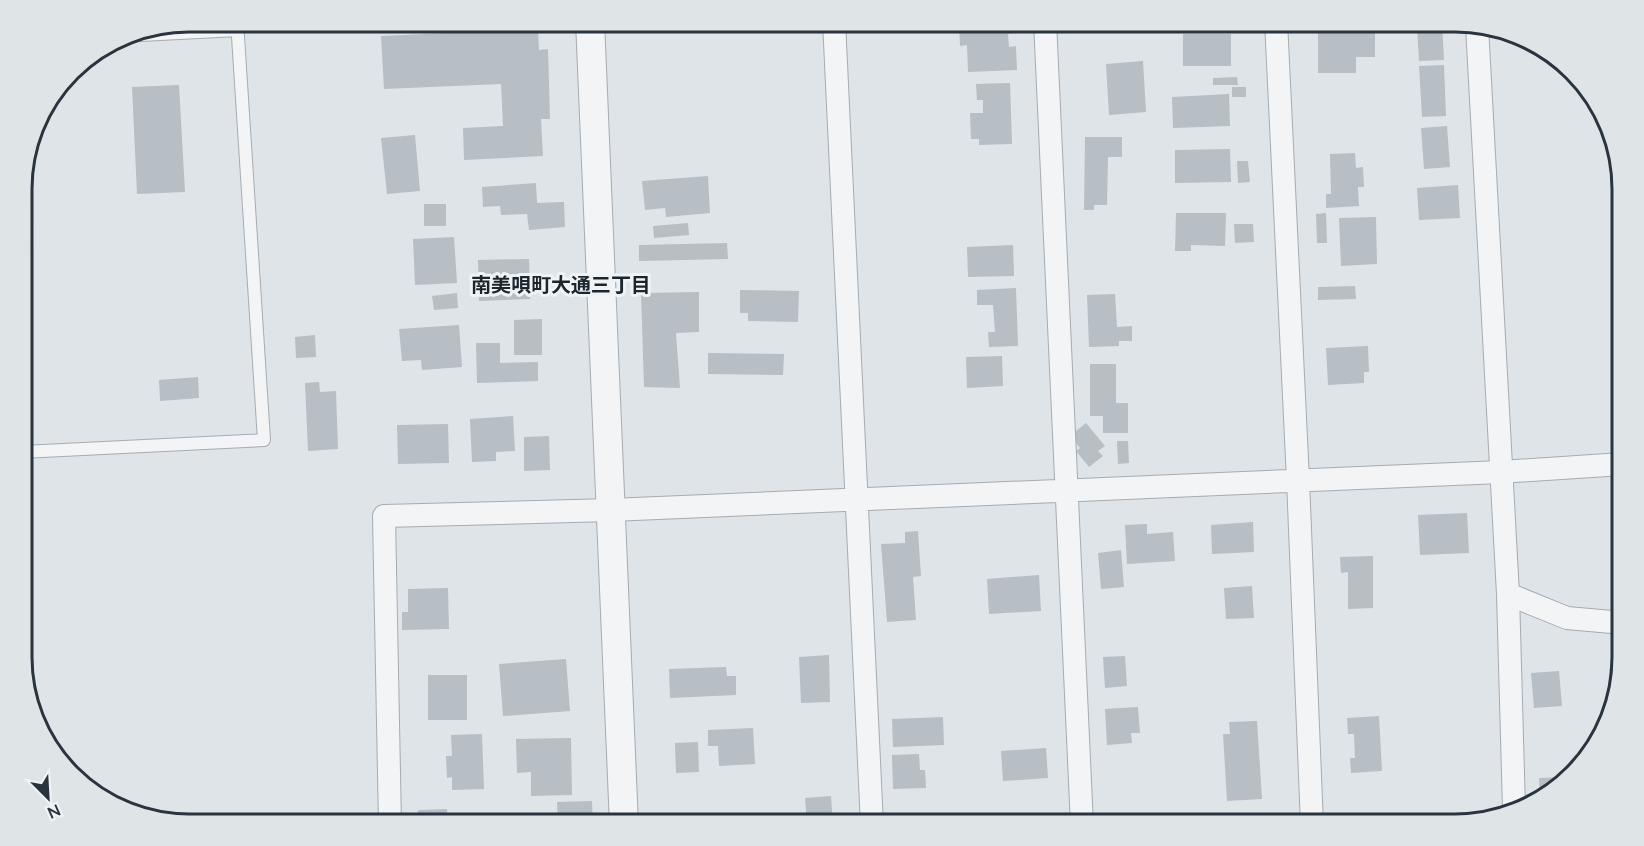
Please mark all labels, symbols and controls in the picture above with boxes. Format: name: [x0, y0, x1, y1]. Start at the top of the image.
district label: 南美唄町大通三丁目: [471, 272, 651, 296]
north arrow: [18, 768, 78, 828]
text: N: [45, 801, 64, 823]

